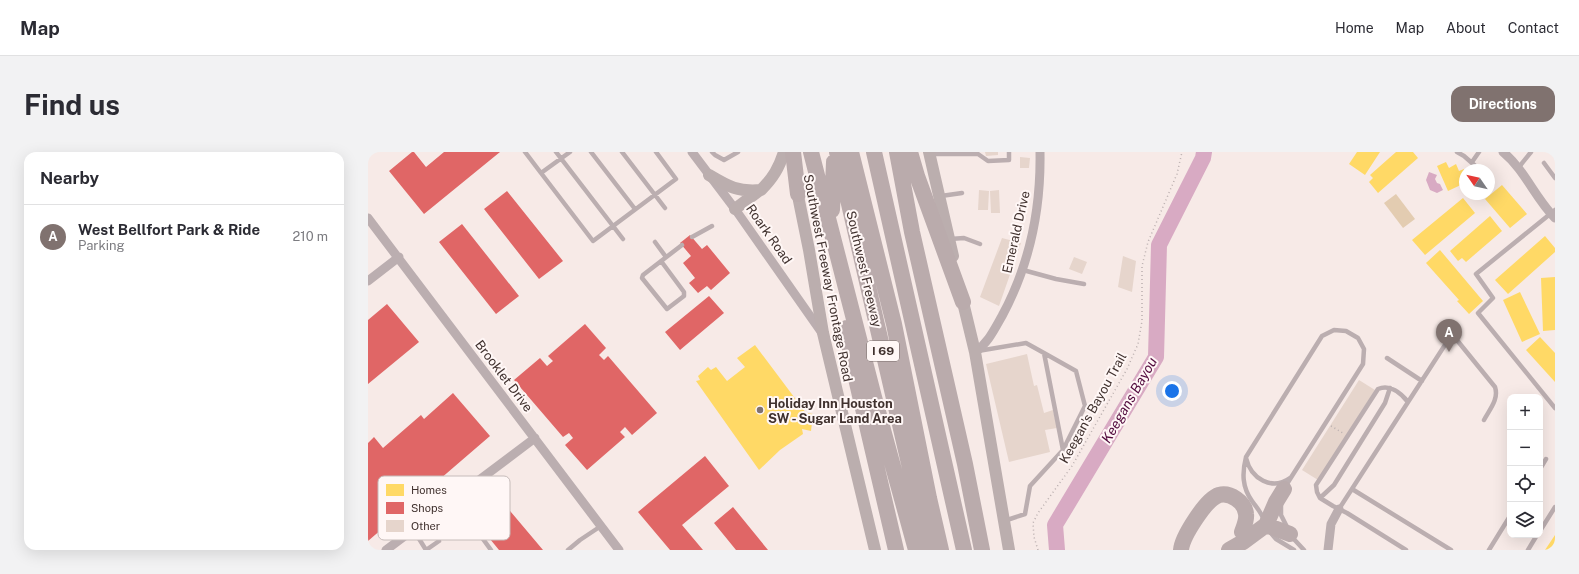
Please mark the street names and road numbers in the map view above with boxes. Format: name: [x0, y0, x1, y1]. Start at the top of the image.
street label: Southwest Freeway Frontage Road: [801, 173, 855, 383]
street label: Emerald Drive: [999, 189, 1033, 275]
street label: Roark Road: [743, 201, 795, 267]
street label: Southwest Freeway: [843, 209, 885, 329]
street label: Brooklet Drive: [472, 337, 536, 415]
road number: I 69: [867, 341, 899, 361]
street label: Keegan's Bayou Trail: [1056, 350, 1130, 466]

